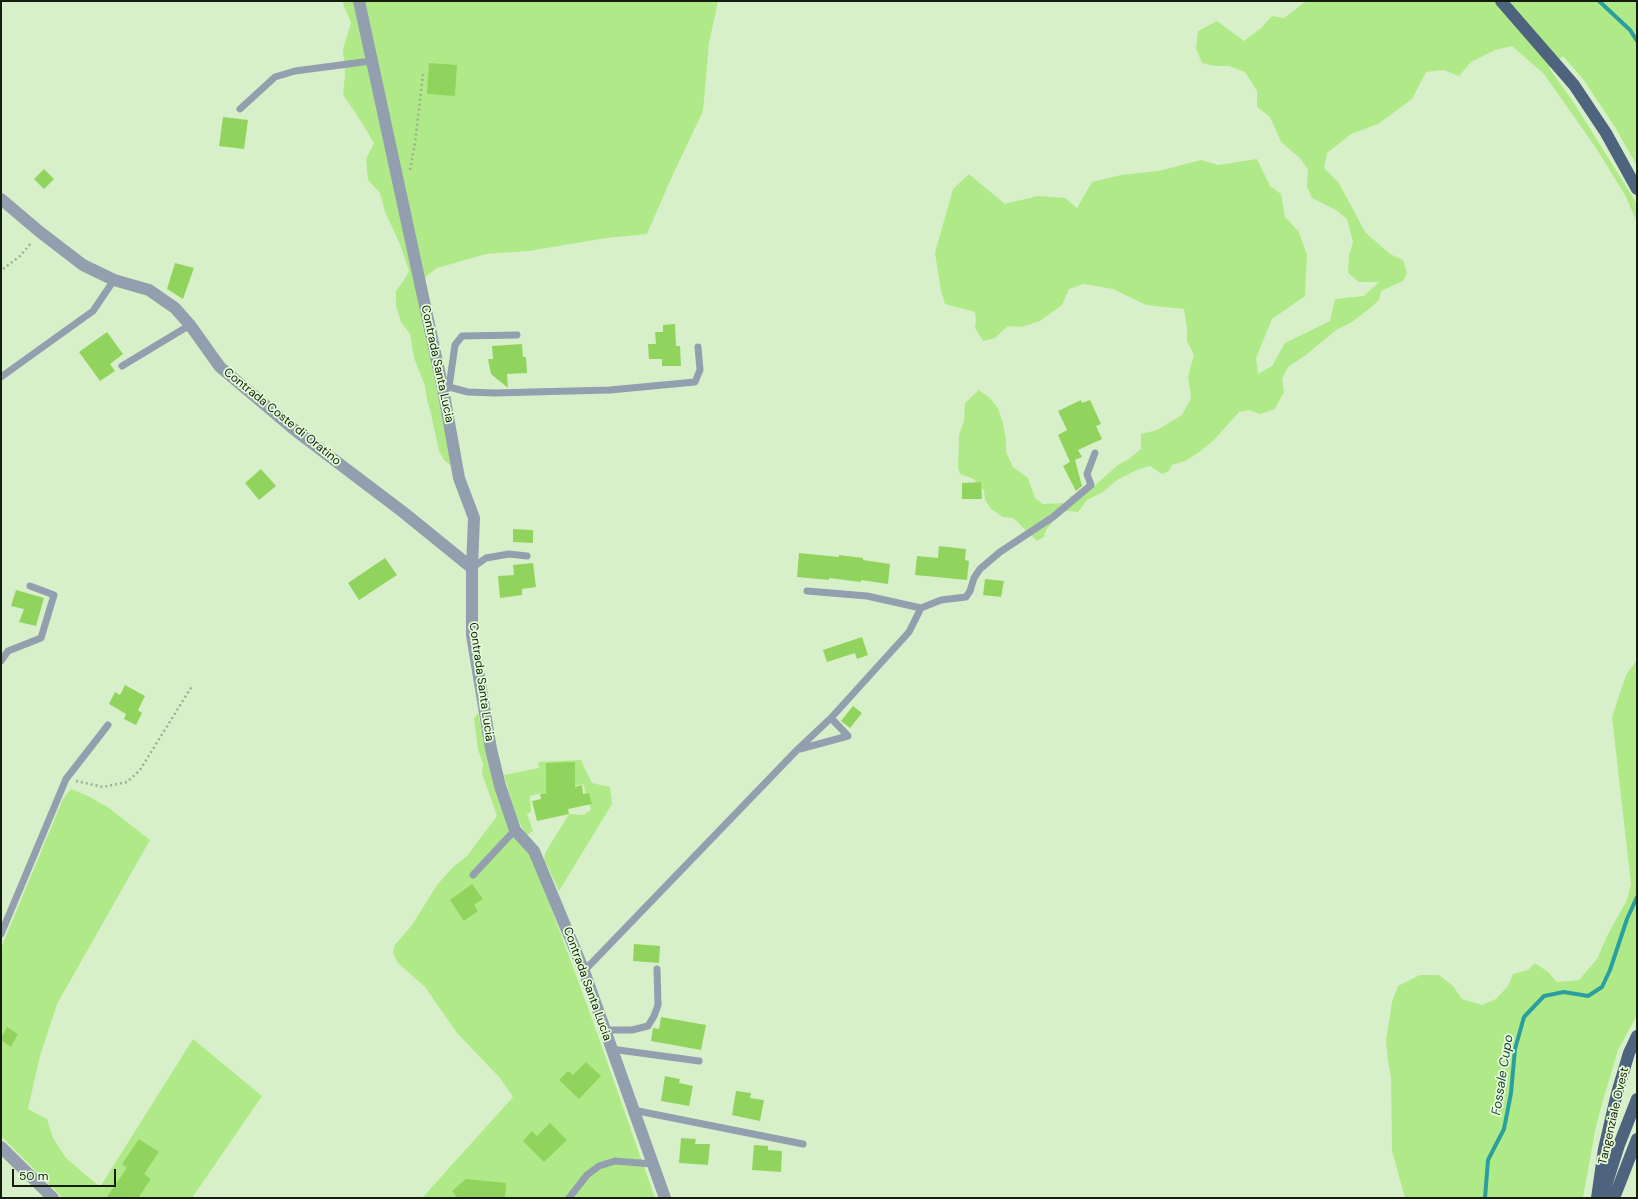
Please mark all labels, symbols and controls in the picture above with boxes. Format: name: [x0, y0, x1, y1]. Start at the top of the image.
street label: Contrada Santa Lucia: [418, 304, 456, 424]
street label: Contrada Coste di Oratino: [220, 365, 344, 469]
street label: Contrada Santa Lucia: [466, 622, 496, 742]
street label: Contrada Santa Lucia: [560, 925, 614, 1043]
water label: Fossale Cupo: [1489, 1034, 1517, 1116]
street label: Tangenziale Ovest: [1596, 1066, 1632, 1166]
scale bar: [14, 1161, 118, 1187]
text: 50 m: [19, 1168, 48, 1184]

